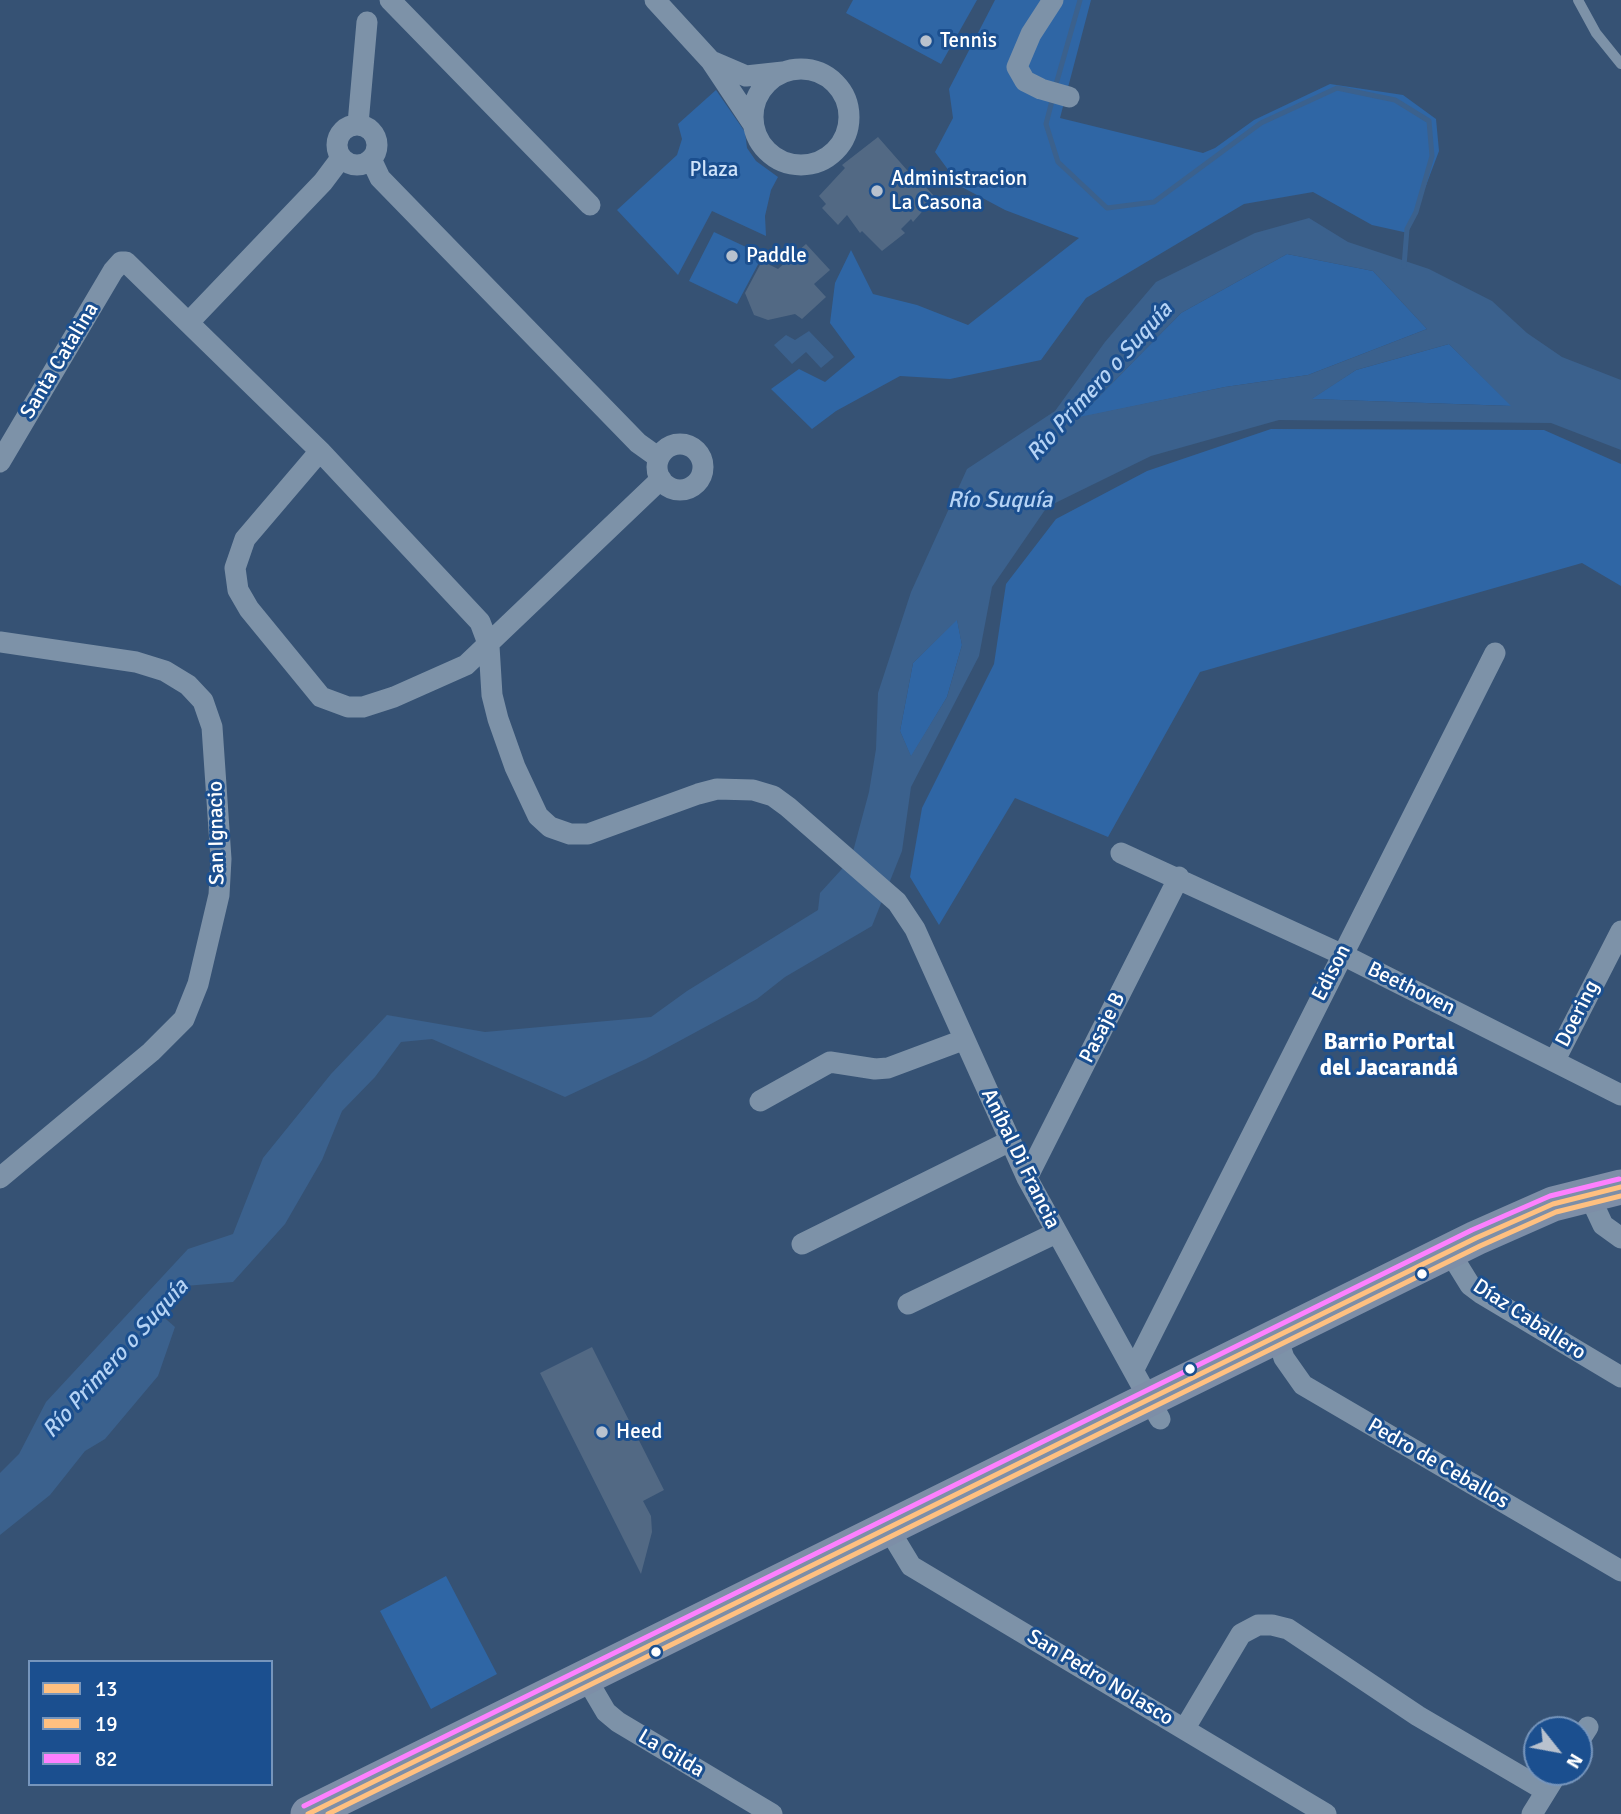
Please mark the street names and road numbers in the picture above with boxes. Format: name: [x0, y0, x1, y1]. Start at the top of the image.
street label: Santa Catalina: [15, 298, 105, 424]
street label: San Ignacio: [203, 781, 231, 885]
street label: Edison: [1307, 941, 1357, 1005]
street label: Beethoven: [1363, 957, 1459, 1021]
street label: Doering: [1551, 976, 1605, 1052]
street label: Pasaje B: [1075, 989, 1131, 1067]
street label: Aníbal Di Francia: [975, 1085, 1065, 1233]
street label: Díaz Caballero: [1468, 1274, 1590, 1366]
street label: Pedro de Ceballos: [1363, 1413, 1513, 1515]
street label: San Pedro Nolasco: [1022, 1624, 1178, 1732]
street label: La Gilda: [633, 1724, 709, 1784]

